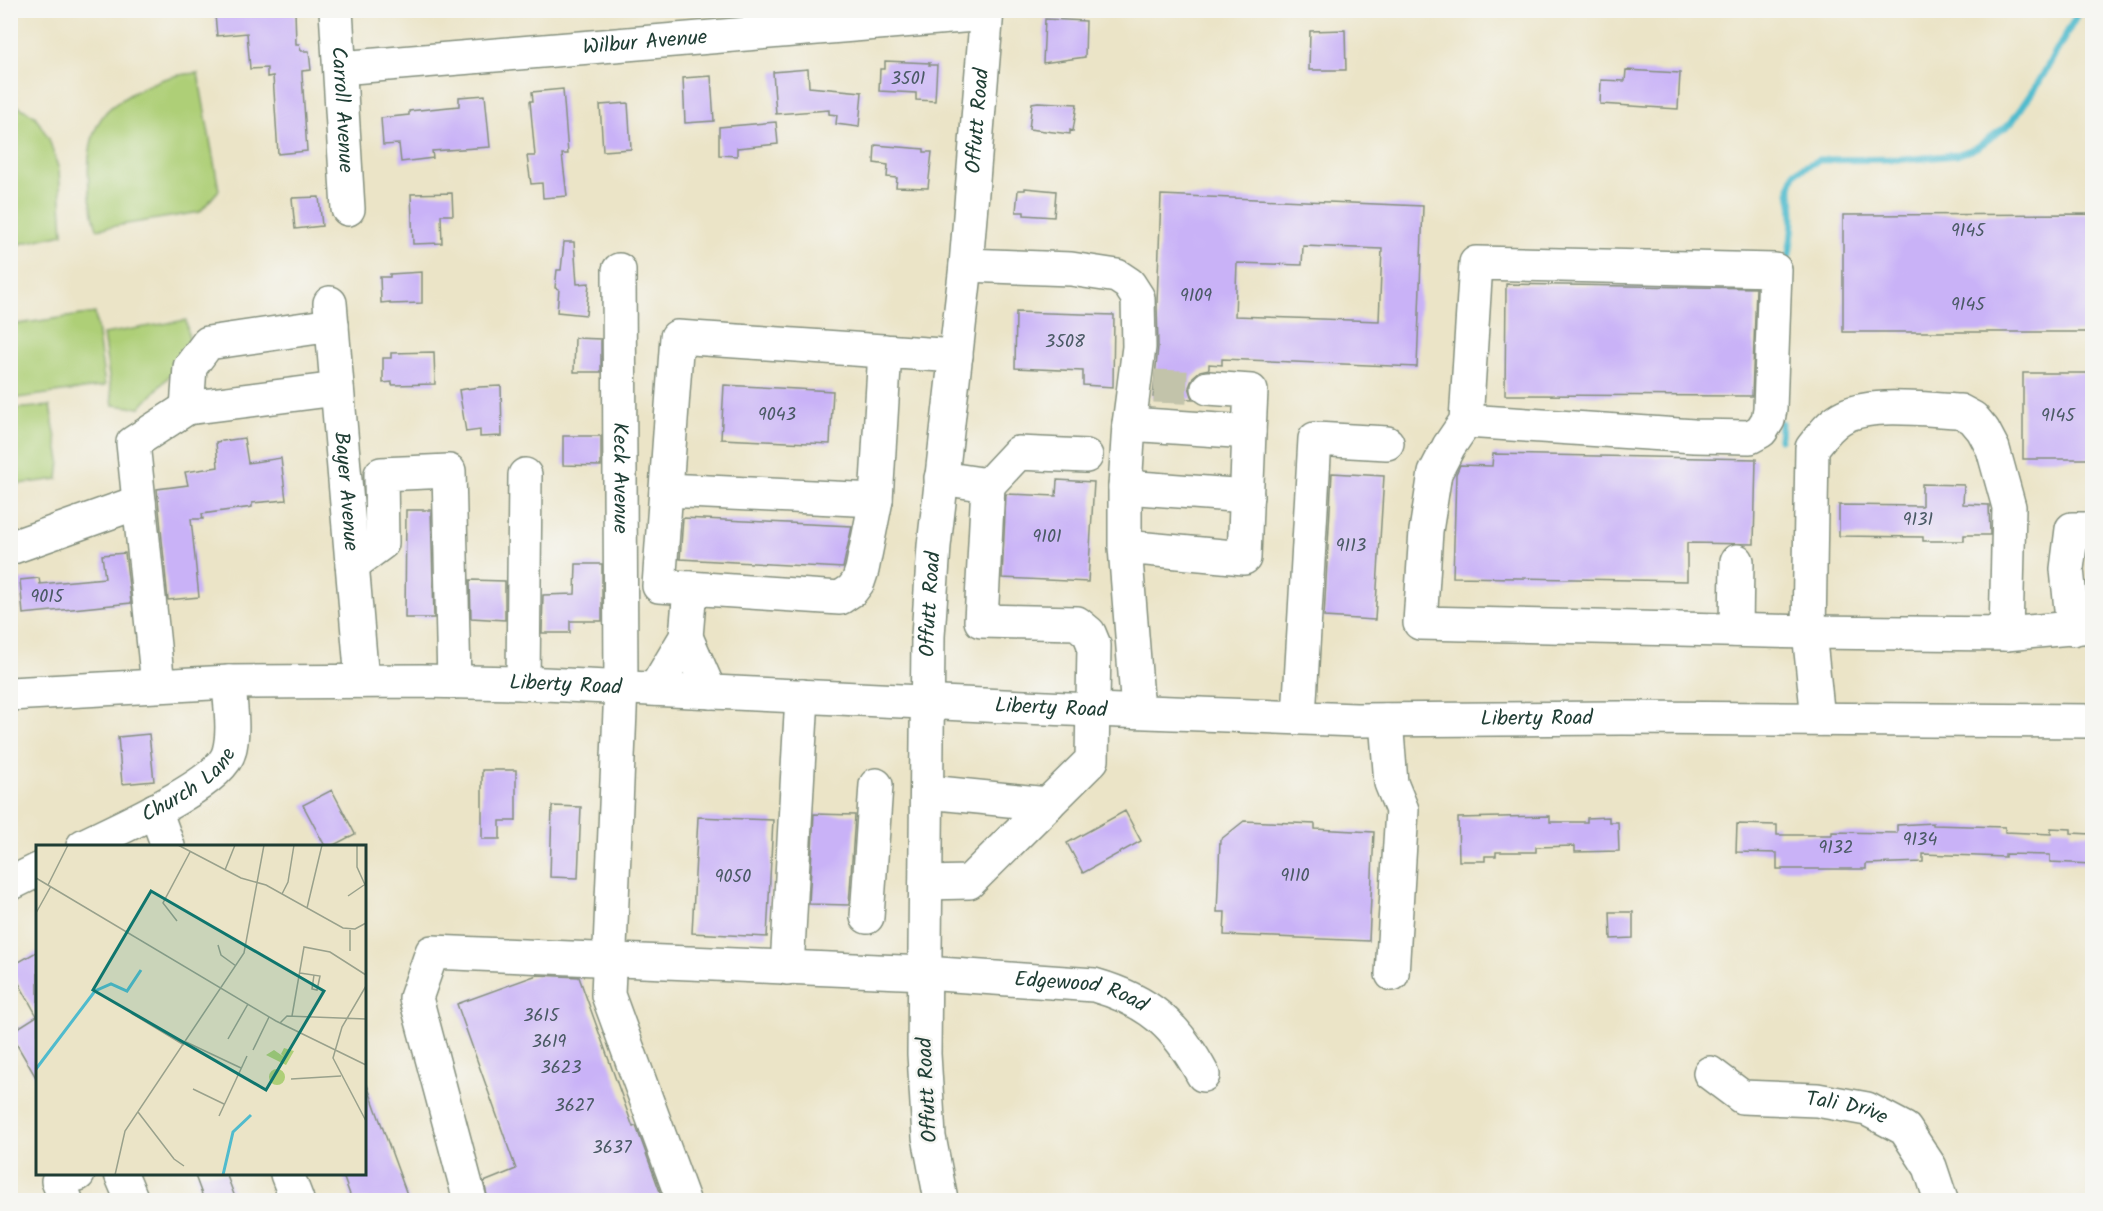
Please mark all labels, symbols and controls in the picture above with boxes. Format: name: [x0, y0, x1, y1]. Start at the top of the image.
street label: Wilbur Avenue: [581, 21, 709, 64]
street label: Carroll Avenue: [322, 46, 362, 174]
house number: 3501: [891, 65, 925, 94]
street label: Offutt Road: [957, 66, 999, 175]
house number: 9145: [1951, 217, 1986, 246]
house number: 9109: [1180, 282, 1212, 311]
house number: 9145: [1951, 291, 1986, 320]
house number: 3508: [1045, 328, 1085, 357]
house number: 9043: [758, 401, 796, 430]
house number: 9145: [2041, 402, 2076, 431]
street label: Keck Avenue: [603, 422, 637, 534]
street label: Bayer Avenue: [324, 430, 367, 553]
house number: 9131: [1903, 506, 1933, 535]
house number: 9101: [1032, 523, 1062, 552]
house number: 9113: [1336, 532, 1366, 561]
street label: Offutt Road: [911, 550, 950, 657]
house number: 9015: [30, 583, 65, 612]
street label: Liberty Road: [509, 666, 623, 704]
street label: Liberty Road: [994, 689, 1108, 727]
street label: Liberty Road: [1480, 702, 1594, 736]
street label: Church Lane: [136, 743, 246, 831]
house number: 9134: [1903, 826, 1937, 855]
house number: 9132: [1818, 834, 1854, 863]
inset map: [36, 845, 366, 1175]
house number: 9110: [1280, 862, 1310, 891]
house number: 9050: [715, 863, 751, 892]
street label: Edgewood Road: [1013, 963, 1155, 1022]
house number: 3615: [523, 1002, 560, 1031]
house number: 3619: [532, 1028, 567, 1057]
street label: Offutt Road: [909, 1036, 947, 1144]
house number: 3623: [540, 1054, 582, 1083]
street label: Tali Drive: [1806, 1083, 1895, 1134]
house number: 3627: [554, 1092, 594, 1121]
house number: 3637: [593, 1134, 632, 1163]

